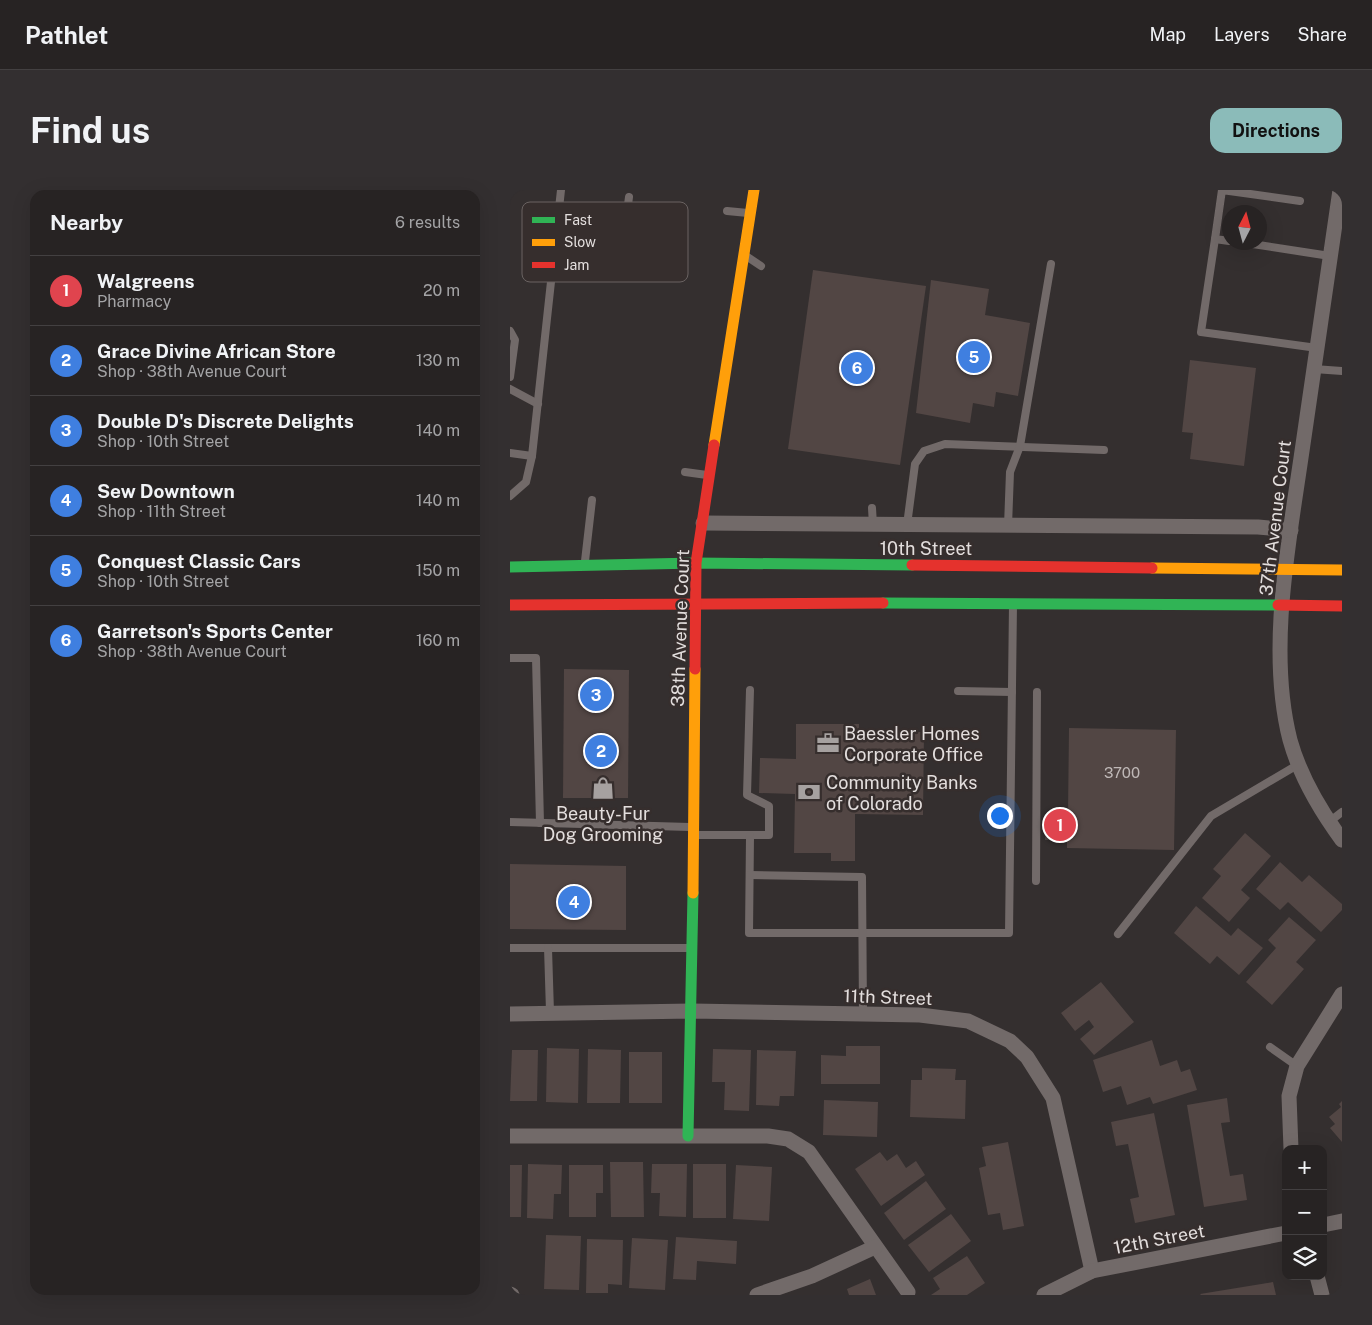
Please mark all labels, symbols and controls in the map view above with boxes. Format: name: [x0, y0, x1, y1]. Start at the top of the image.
text: Pathlet: [25, 21, 108, 49]
text: Map: [1150, 24, 1186, 45]
text: Layers: [1214, 24, 1270, 45]
text: Share: [1298, 24, 1347, 45]
button: Directions: [1210, 108, 1342, 153]
text: Find us: [30, 110, 150, 151]
legend: [522, 202, 688, 282]
north arrow: [1222, 205, 1267, 250]
text: Nearby: [50, 210, 123, 235]
text: Fast: [564, 212, 592, 228]
text: 6 results: [395, 213, 460, 232]
text: Slow: [564, 234, 596, 250]
text: Jam: [564, 257, 589, 273]
text: Walgreens: [97, 270, 194, 292]
text: 1: [63, 281, 69, 300]
text: 20 m: [423, 281, 460, 300]
text: Pharmacy: [97, 292, 171, 311]
pin: 5: [958, 338, 990, 376]
text: Grace Divine African Store: [97, 340, 336, 362]
pin: 6: [841, 349, 873, 387]
text: 2: [61, 351, 71, 370]
text: 130 m: [416, 351, 460, 370]
text: Shop · 38th Avenue Court: [97, 362, 287, 381]
text: Double D's Discrete Delights: [97, 410, 354, 432]
text: 3: [61, 421, 71, 440]
text: 140 m: [416, 421, 460, 440]
text: Shop · 10th Street: [97, 432, 229, 451]
street label: 37th Avenue Court: [1255, 439, 1295, 597]
text: Sew Downtown: [97, 480, 235, 502]
text: 4: [61, 491, 71, 510]
text: 140 m: [416, 491, 460, 510]
text: Shop · 11th Street: [97, 502, 226, 521]
street label: 10th Street: [880, 538, 972, 559]
street label: 38th Avenue Court: [667, 549, 693, 707]
text: Conquest Classic Cars: [97, 550, 301, 572]
text: 5: [61, 561, 71, 580]
text: 150 m: [416, 561, 460, 580]
text: Shop · 10th Street: [97, 572, 229, 591]
text: Garretson's Sports Center: [97, 620, 333, 642]
text: 6: [61, 631, 71, 650]
text: 160 m: [416, 631, 460, 650]
text: Shop · 38th Avenue Court: [97, 642, 287, 661]
pin: 3: [580, 676, 612, 714]
place label: Baessler Homes Corporate Office: [844, 723, 983, 765]
office icon: Baessler Homes Corporate Office: [815, 730, 841, 756]
pin: 2: [585, 732, 617, 770]
house number: 3700: [1104, 764, 1140, 781]
place label: Community Banks of Colorado: [826, 772, 977, 814]
shop icon: Beauty-Fur Dog Grooming: [590, 775, 616, 801]
bank icon: Community Banks of Colorado: [796, 779, 822, 805]
place label: Beauty-Fur Dog Grooming: [543, 803, 663, 845]
your location: [987, 803, 1013, 829]
pin: 1: [1044, 806, 1076, 844]
pin: 4: [558, 883, 590, 921]
street label: 11th Street: [843, 985, 933, 1009]
map controls: [1282, 1145, 1327, 1280]
button: +: [1282, 1145, 1327, 1190]
button: −: [1282, 1190, 1327, 1235]
street label: 12th Street: [1112, 1220, 1206, 1258]
button: layers: [1282, 1235, 1327, 1280]

